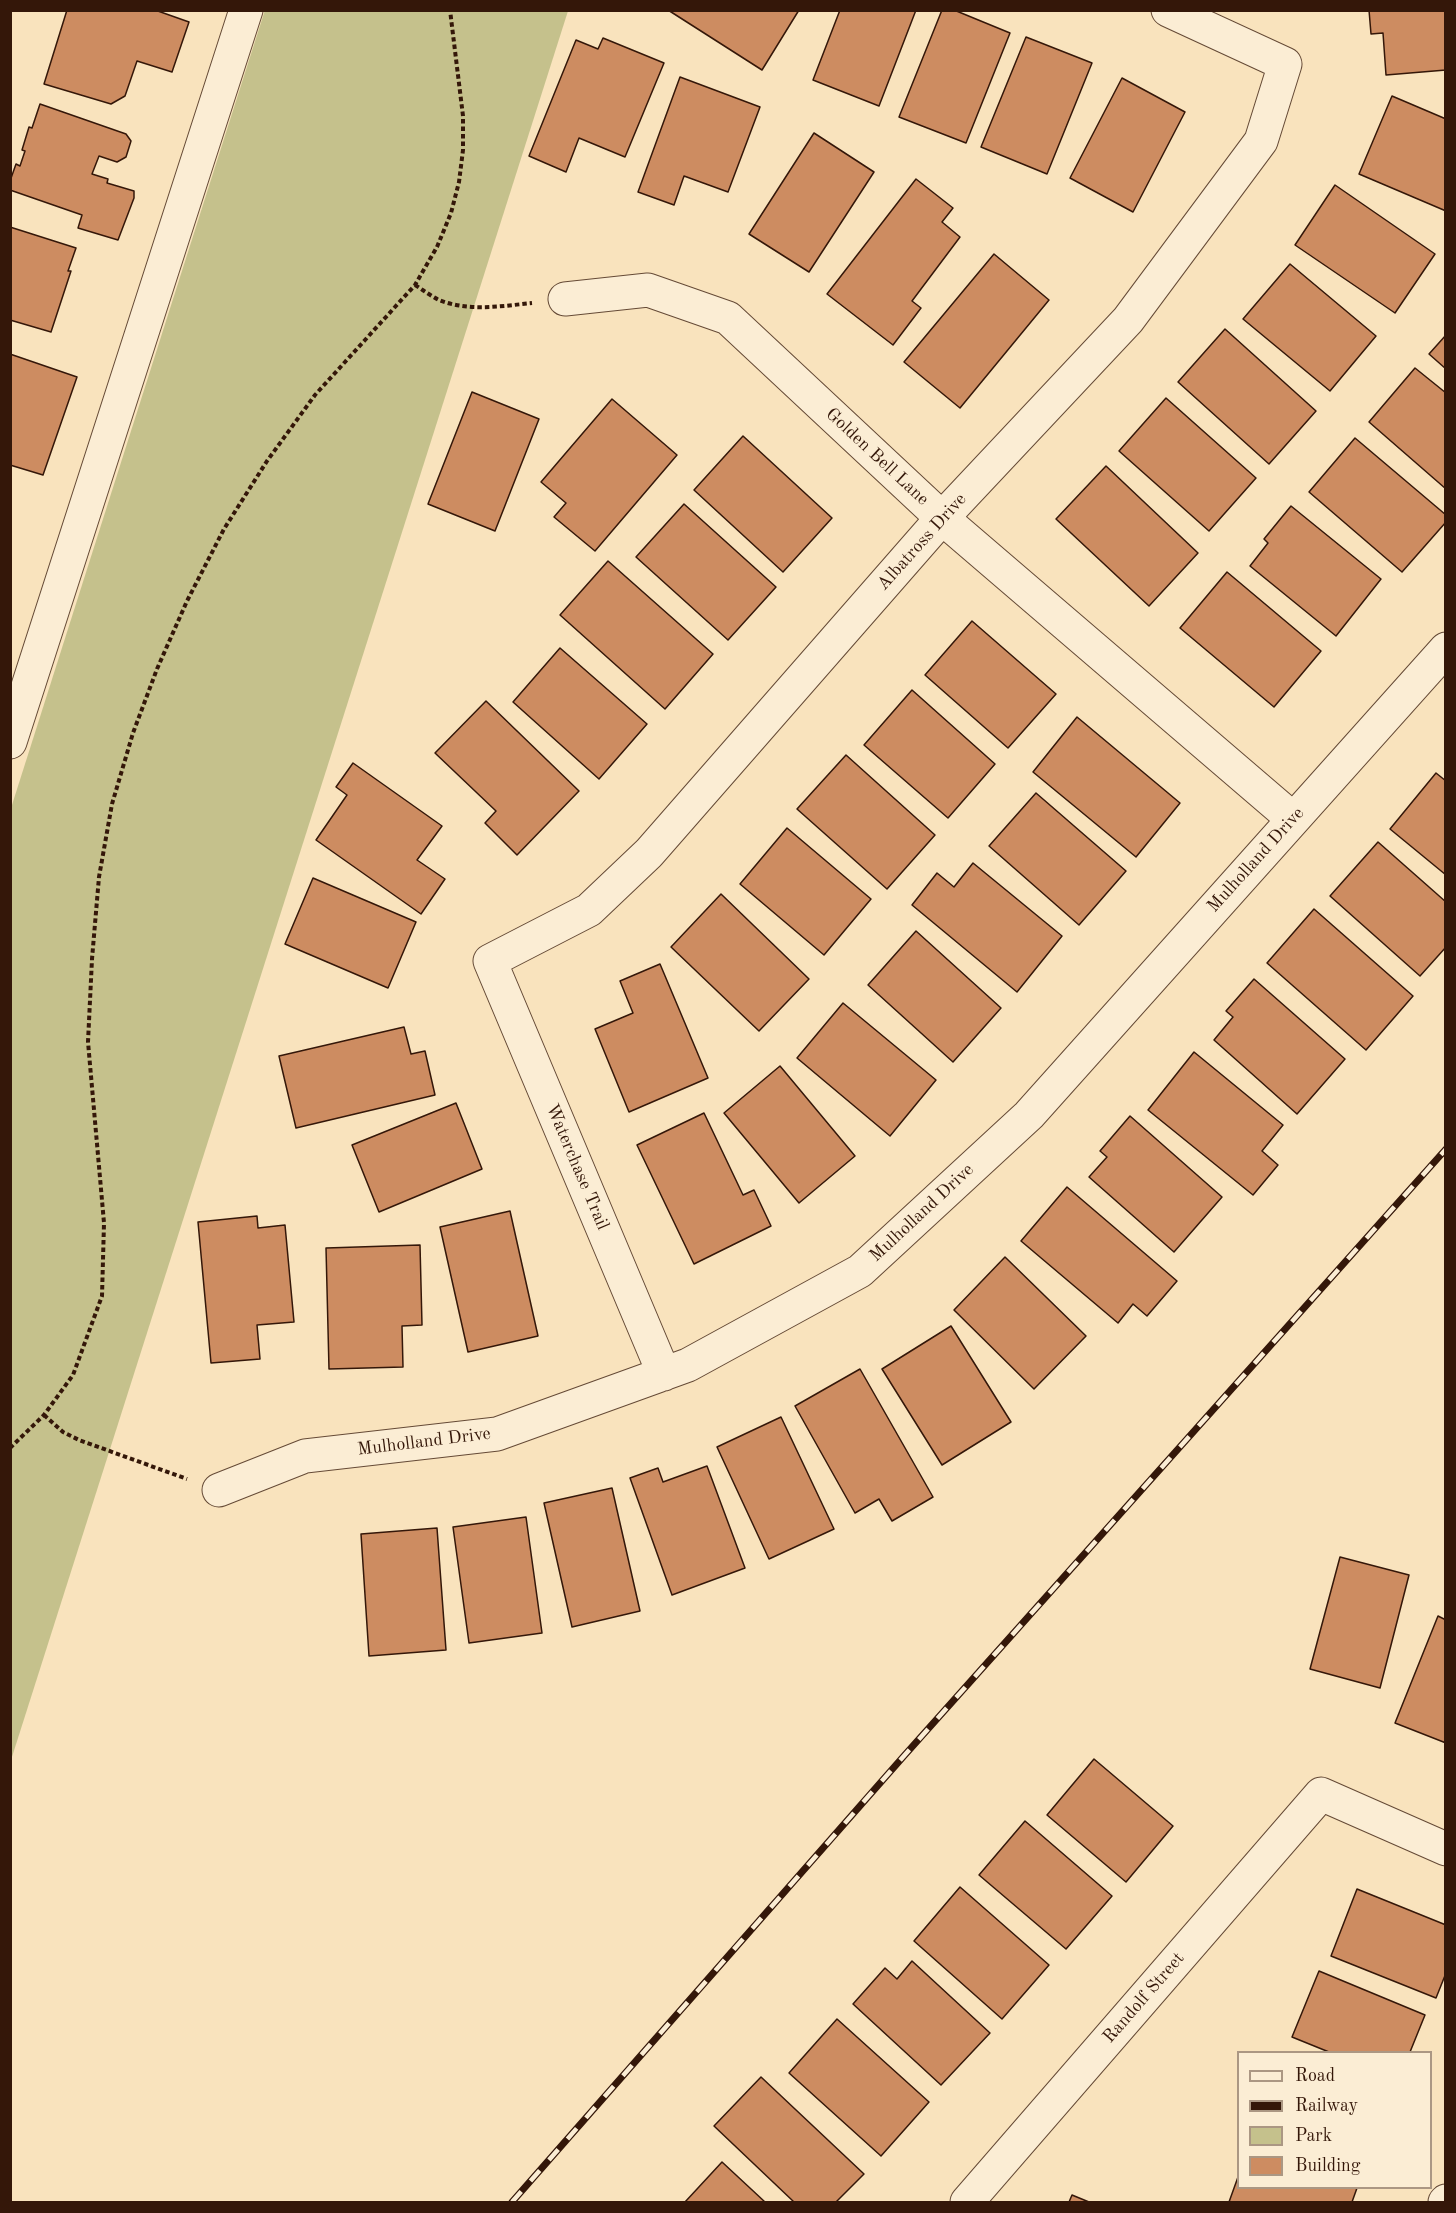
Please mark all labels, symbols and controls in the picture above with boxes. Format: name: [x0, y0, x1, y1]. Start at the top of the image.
street label: Golden Bell Lane: [821, 404, 933, 510]
street label: Albatross Drive: [873, 489, 971, 595]
street label: Mulholland Drive: [1203, 803, 1309, 917]
street label: Waterchase Trail: [541, 1101, 613, 1233]
street label: Mulholland Drive: [866, 1159, 978, 1267]
street label: Mulholland Drive: [356, 1423, 492, 1461]
street label: Randolf Street: [1099, 1948, 1189, 2048]
legend: [1237, 2051, 1432, 2189]
text: Road: [1295, 2067, 1335, 2085]
text: Railway: [1295, 2097, 1358, 2115]
text: Park: [1295, 2127, 1332, 2145]
text: Building: [1295, 2157, 1360, 2175]

